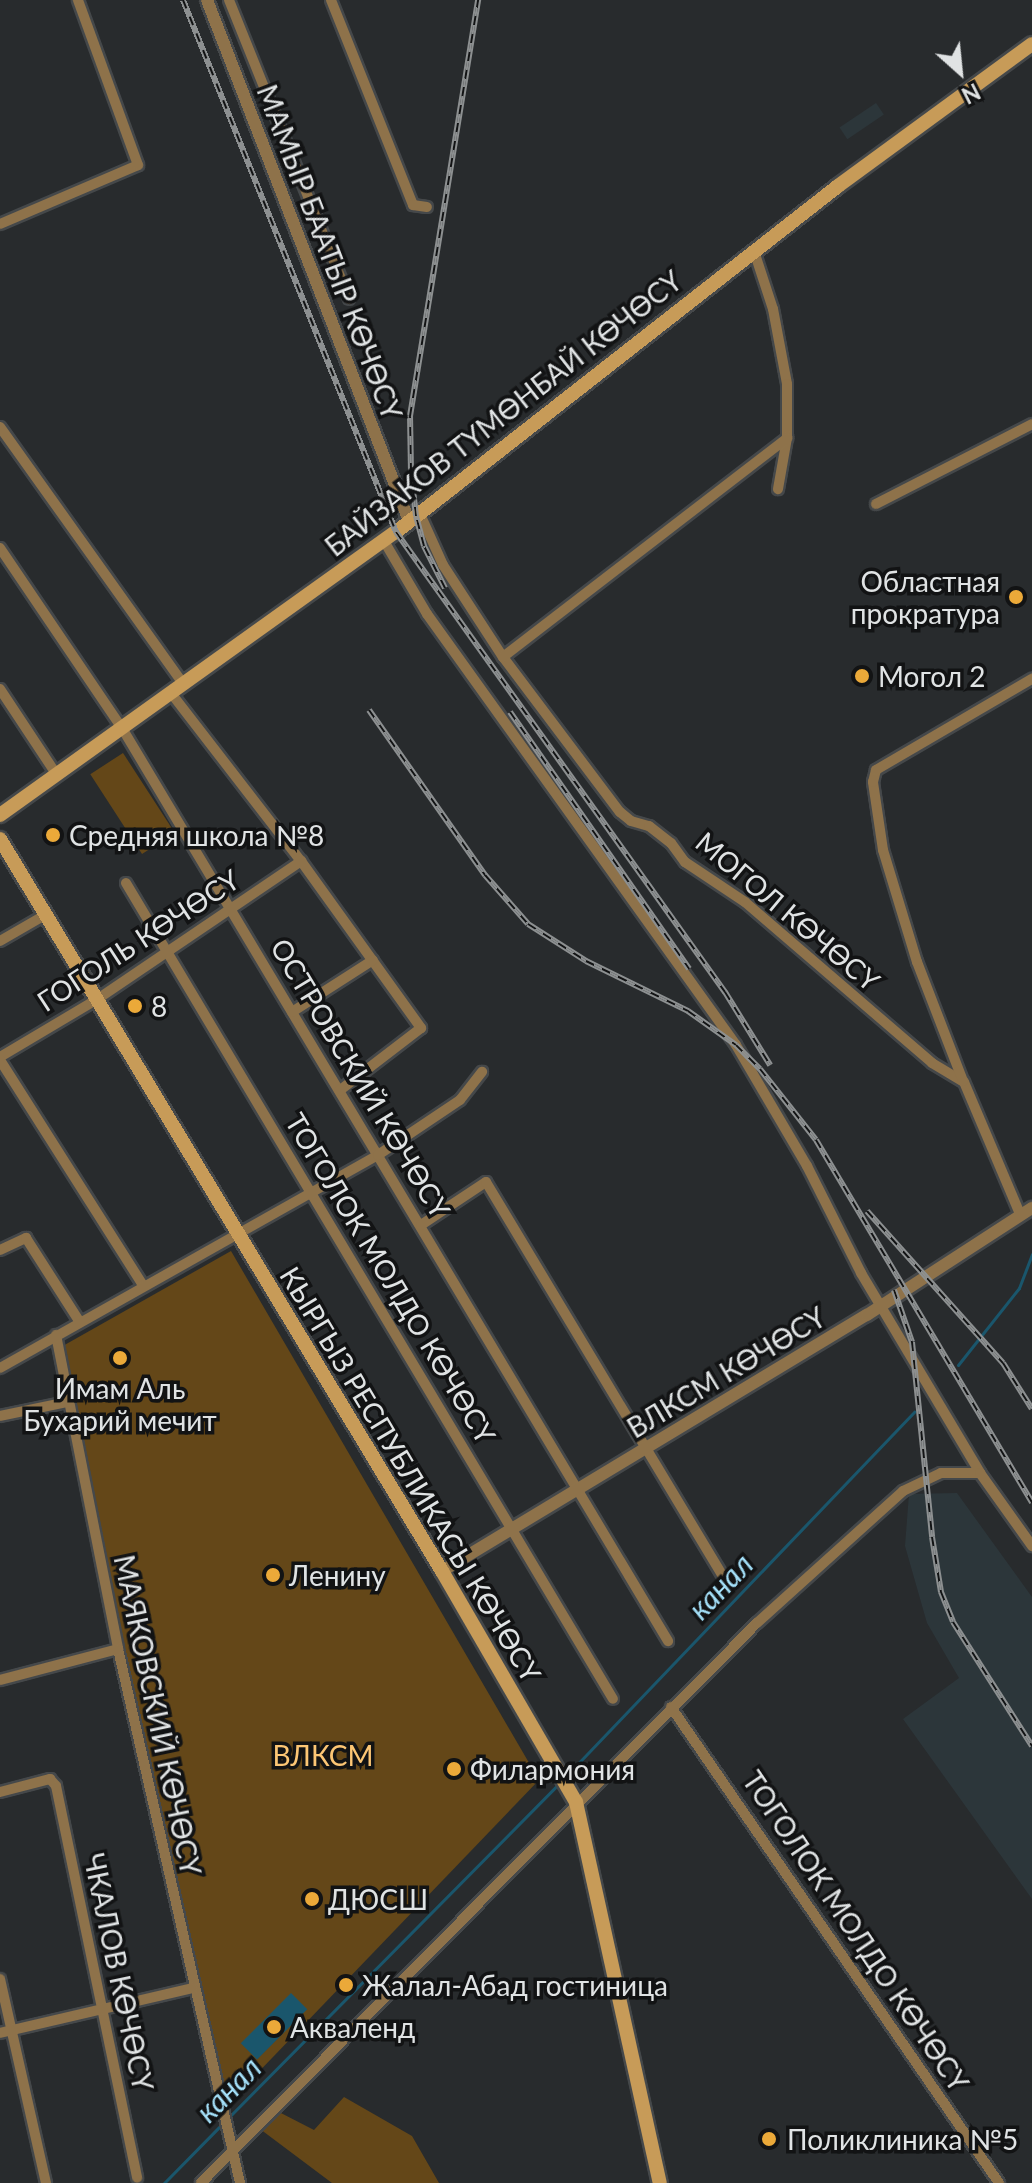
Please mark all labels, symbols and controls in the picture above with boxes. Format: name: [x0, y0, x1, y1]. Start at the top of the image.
north arrow: [920, 32, 1000, 112]
text: N: [957, 78, 985, 110]
street label: МАМЫР БААТЫР КӨЧӨСҮ: [251, 80, 409, 424]
street label: БАЙЗАКОВ ТҮМӨНБАЙ КӨЧӨСҮ: [318, 263, 688, 563]
place label: Областная прократура: [851, 564, 1000, 630]
marker: Областная прократура: [1007, 588, 1025, 606]
place label: Могол 2: [878, 659, 986, 693]
marker: Могол 2: [853, 667, 871, 685]
place label: Средняя школа №8: [69, 818, 324, 852]
street label: МОГОЛ КӨЧӨСҮ: [689, 824, 887, 998]
marker: Средняя школа №8: [44, 826, 62, 844]
street label: ГОГОЛЬ КӨЧӨСҮ: [31, 862, 245, 1018]
street label: ОСТРОВСКИЙ КӨЧӨСҮ: [264, 932, 458, 1224]
place label: 8: [151, 989, 167, 1023]
marker: 8: [126, 997, 144, 1015]
street label: ТОГОЛОК МОЛДО КӨЧӨСҮ: [279, 1107, 503, 1449]
street label: КЫРГЫЗ РЕСПУБЛИКАСЫ КӨЧӨСҮ: [273, 1260, 549, 1688]
street label: ВЛКСМ КӨЧӨСҮ: [621, 1300, 831, 1444]
marker: Имам Аль Бухарий мечит: [111, 1349, 129, 1367]
place label: Имам Аль Бухарий мечит: [23, 1371, 217, 1437]
water label: канал: [680, 1546, 760, 1626]
street label: МАЯКОВСКИЙ КӨЧӨСҮ: [108, 1552, 208, 1878]
place label: Ленину: [289, 1558, 386, 1592]
marker: Ленину: [264, 1566, 282, 1584]
park label: ВЛКСМ: [273, 1738, 373, 1772]
place label: Филармония: [470, 1752, 635, 1786]
marker: Филармония: [445, 1760, 463, 1778]
street label: ТОГОЛОК МОЛДО КӨЧӨСҮ: [736, 1764, 976, 2098]
street label: ЧКАЛОВ КӨЧӨСҮ: [77, 1850, 161, 2094]
place label: ДЮСШ: [328, 1882, 428, 1916]
marker: ДЮСШ: [303, 1890, 321, 1908]
place label: Жалал-Абад гостиница: [362, 1968, 668, 2002]
marker: Жалал-Абад гостиница: [337, 1976, 355, 1994]
place label: Акваленд: [290, 2010, 415, 2044]
marker: Акваленд: [265, 2018, 283, 2036]
water label: канал: [188, 2049, 268, 2129]
place label: Поликлиника №5: [787, 2122, 1018, 2156]
marker: Поликлиника №5: [758, 2128, 780, 2150]

